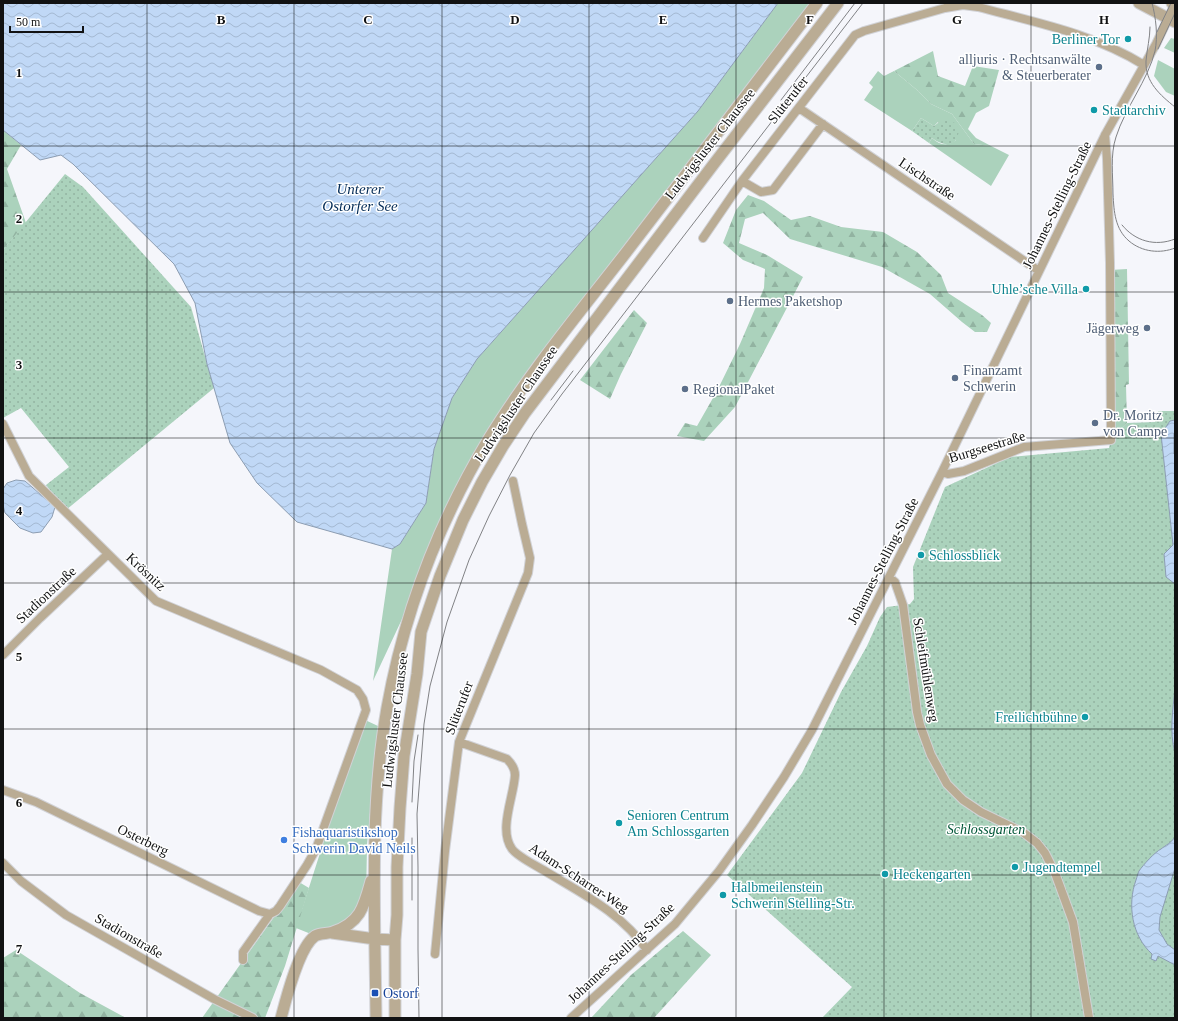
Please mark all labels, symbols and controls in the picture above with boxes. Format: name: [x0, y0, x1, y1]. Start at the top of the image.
scale bar: [10, 8, 83, 34]
text: B: [217, 12, 226, 27]
text: C: [363, 12, 373, 27]
text: D: [510, 12, 520, 27]
text: E: [659, 12, 667, 27]
text: F: [806, 12, 814, 27]
text: G: [952, 12, 962, 27]
text: H: [1099, 12, 1109, 27]
text: 50 m: [16, 15, 41, 29]
place label: Berliner Tor: [1052, 32, 1120, 47]
marker: Berliner Tor: [1123, 34, 1133, 44]
place label: alljuris · Rechtsanwälte & Steuerberater: [959, 52, 1091, 83]
marker: alljuris · Rechtsanwälte & Steuerberater: [1094, 62, 1104, 72]
text: 1: [16, 65, 22, 80]
street label: Slüterufer: [765, 73, 811, 127]
street label: Ludwigsluster Chaussee: [662, 86, 758, 202]
place label: Stadtarchiv: [1102, 103, 1166, 118]
marker: Stadtarchiv: [1089, 105, 1099, 115]
street label: Johannes-Stelling-Straße: [1020, 139, 1094, 271]
street label: Lischstraße: [896, 155, 958, 203]
water label: Unterer Ostorfer See: [322, 181, 398, 214]
text: 2: [16, 211, 22, 226]
place label: Uhle’sche Villa: [992, 282, 1079, 297]
marker: Uhle’sche Villa: [1081, 284, 1091, 294]
place label: Hermes Paketshop: [738, 294, 843, 309]
marker: Hermes Paketshop: [725, 296, 735, 306]
place label: Jägerweg: [1086, 321, 1139, 336]
marker: Jägerweg: [1142, 323, 1152, 333]
street label: Ludwigsluster Chaussee: [472, 343, 560, 465]
text: 3: [16, 357, 23, 372]
place label: Finanzamt Schwerin: [963, 363, 1022, 394]
marker: Finanzamt Schwerin: [950, 373, 960, 383]
place label: RegionalPaket: [693, 382, 775, 397]
marker: RegionalPaket: [680, 384, 690, 394]
place label: Dr. Moritz von Campe: [1103, 408, 1167, 439]
marker: Dr. Moritz von Campe: [1090, 418, 1100, 428]
street label: Burgseestraße: [947, 428, 1027, 466]
street label: Johannes-Stelling-Straße: [845, 495, 921, 627]
text: 4: [16, 503, 23, 518]
place label: Schlossblick: [929, 548, 1000, 563]
street label: Krösnitz: [123, 550, 169, 594]
marker: Schlossblick: [916, 550, 926, 560]
street label: Stadionstraße: [13, 564, 79, 626]
street label: Schleifmühlenweg: [910, 617, 942, 723]
text: 5: [16, 649, 23, 664]
street label: Ludwigsluster Chaussee: [379, 651, 411, 789]
street label: Slüterufer: [442, 679, 476, 737]
place label: Freilichtbühne: [995, 710, 1077, 725]
marker: Freilichtbühne: [1080, 712, 1090, 722]
text: 6: [16, 795, 23, 810]
place label: Senioren Centrum Am Schlossgarten: [627, 808, 729, 839]
marker: Senioren Centrum Am Schlossgarten: [614, 818, 624, 828]
street label: Osterberg: [115, 821, 171, 859]
park label: Schlossgarten: [947, 822, 1025, 837]
place label: Fishaquaristikshop Schwerin David Neils: [292, 825, 416, 856]
marker: Fishaquaristikshop Schwerin David Neils: [279, 835, 289, 845]
street label: Adam-Scharrer-Weg: [526, 840, 632, 916]
place label: Jugendtempel: [1023, 860, 1101, 875]
marker: Jugendtempel: [1010, 862, 1020, 872]
place label: Heckengarten: [893, 867, 971, 882]
marker: Heckengarten: [880, 869, 890, 879]
place label: Halbmeilenstein Schwerin Stelling-Str.: [731, 880, 855, 911]
marker: Halbmeilenstein Schwerin Stelling-Str.: [718, 890, 728, 900]
street label: Johannes-Stelling-Straße: [565, 900, 677, 1006]
street label: Stadionstraße: [92, 910, 166, 962]
text: 7: [16, 941, 23, 956]
place label: Ostorf: [383, 986, 419, 1001]
marker: Ostorf: [370, 988, 380, 998]

